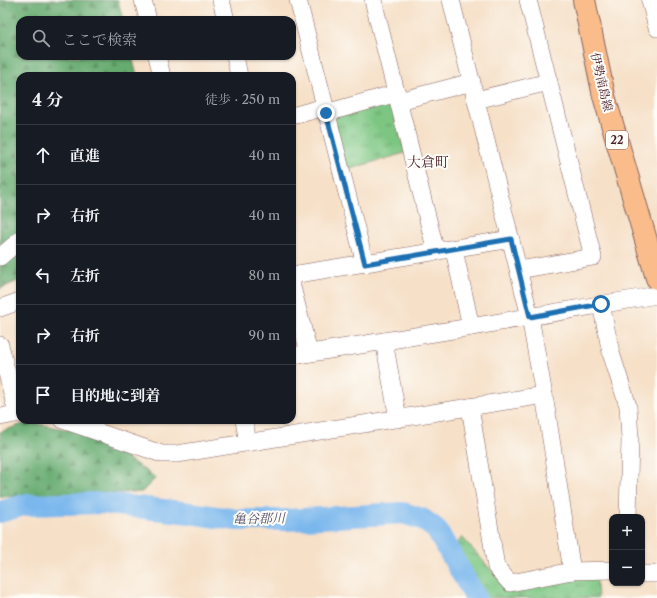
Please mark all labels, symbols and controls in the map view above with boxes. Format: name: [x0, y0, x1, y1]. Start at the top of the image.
search box: [16, 16, 296, 60]
icon: search: [30, 27, 52, 49]
text: ここで検索: [62, 30, 137, 49]
street label: 伊勢南島線: [588, 51, 616, 113]
text: 4 分: [32, 90, 63, 110]
text: 徒歩 · 250 m: [205, 91, 280, 107]
route end: [317, 104, 335, 122]
road number: 22: [606, 131, 628, 149]
icon: ahead: [32, 144, 54, 166]
text: 直進: [70, 146, 100, 165]
text: 40 m: [249, 147, 280, 163]
district label: 大倉町: [407, 153, 449, 171]
icon: right: [32, 204, 54, 226]
text: 右折: [70, 206, 100, 225]
text: 40 m: [249, 207, 280, 223]
icon: left: [32, 264, 54, 286]
text: 左折: [70, 266, 100, 285]
text: 80 m: [248, 267, 280, 283]
route start: [592, 295, 610, 313]
icon: right: [32, 324, 54, 346]
text: 右折: [70, 326, 100, 345]
text: 90 m: [249, 327, 280, 343]
icon: arrive: [32, 384, 54, 406]
text: 目的地に到着: [70, 386, 160, 405]
water label: 亀谷郡川: [233, 510, 287, 526]
map controls: [609, 514, 645, 586]
button: +: [609, 514, 645, 550]
button: −: [609, 550, 645, 586]

